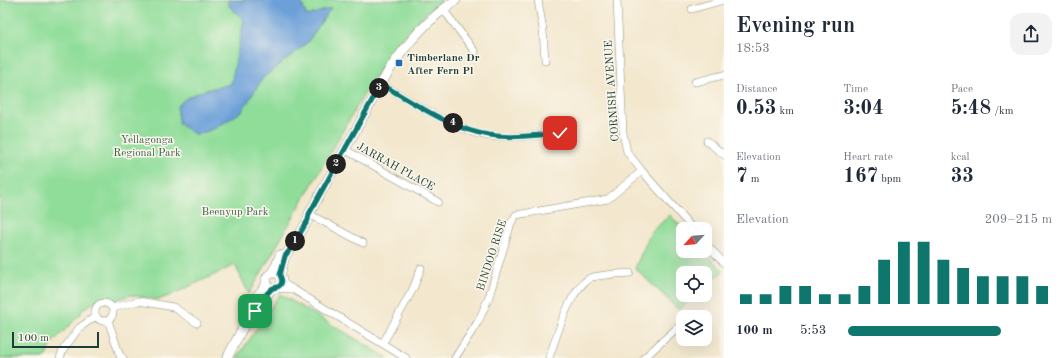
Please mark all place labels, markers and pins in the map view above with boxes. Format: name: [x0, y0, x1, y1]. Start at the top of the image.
place label: Timberlane Dr After Fern Pl: [407, 53, 480, 77]
marker: Timberlane Dr After Fern Pl: [394, 58, 404, 68]
pin: 3: [369, 78, 389, 98]
pin: 4: [443, 113, 463, 133]
pin: [543, 116, 577, 150]
pin: 2: [326, 154, 346, 174]
pin: 1: [285, 231, 305, 251]
pin: [238, 294, 272, 328]

